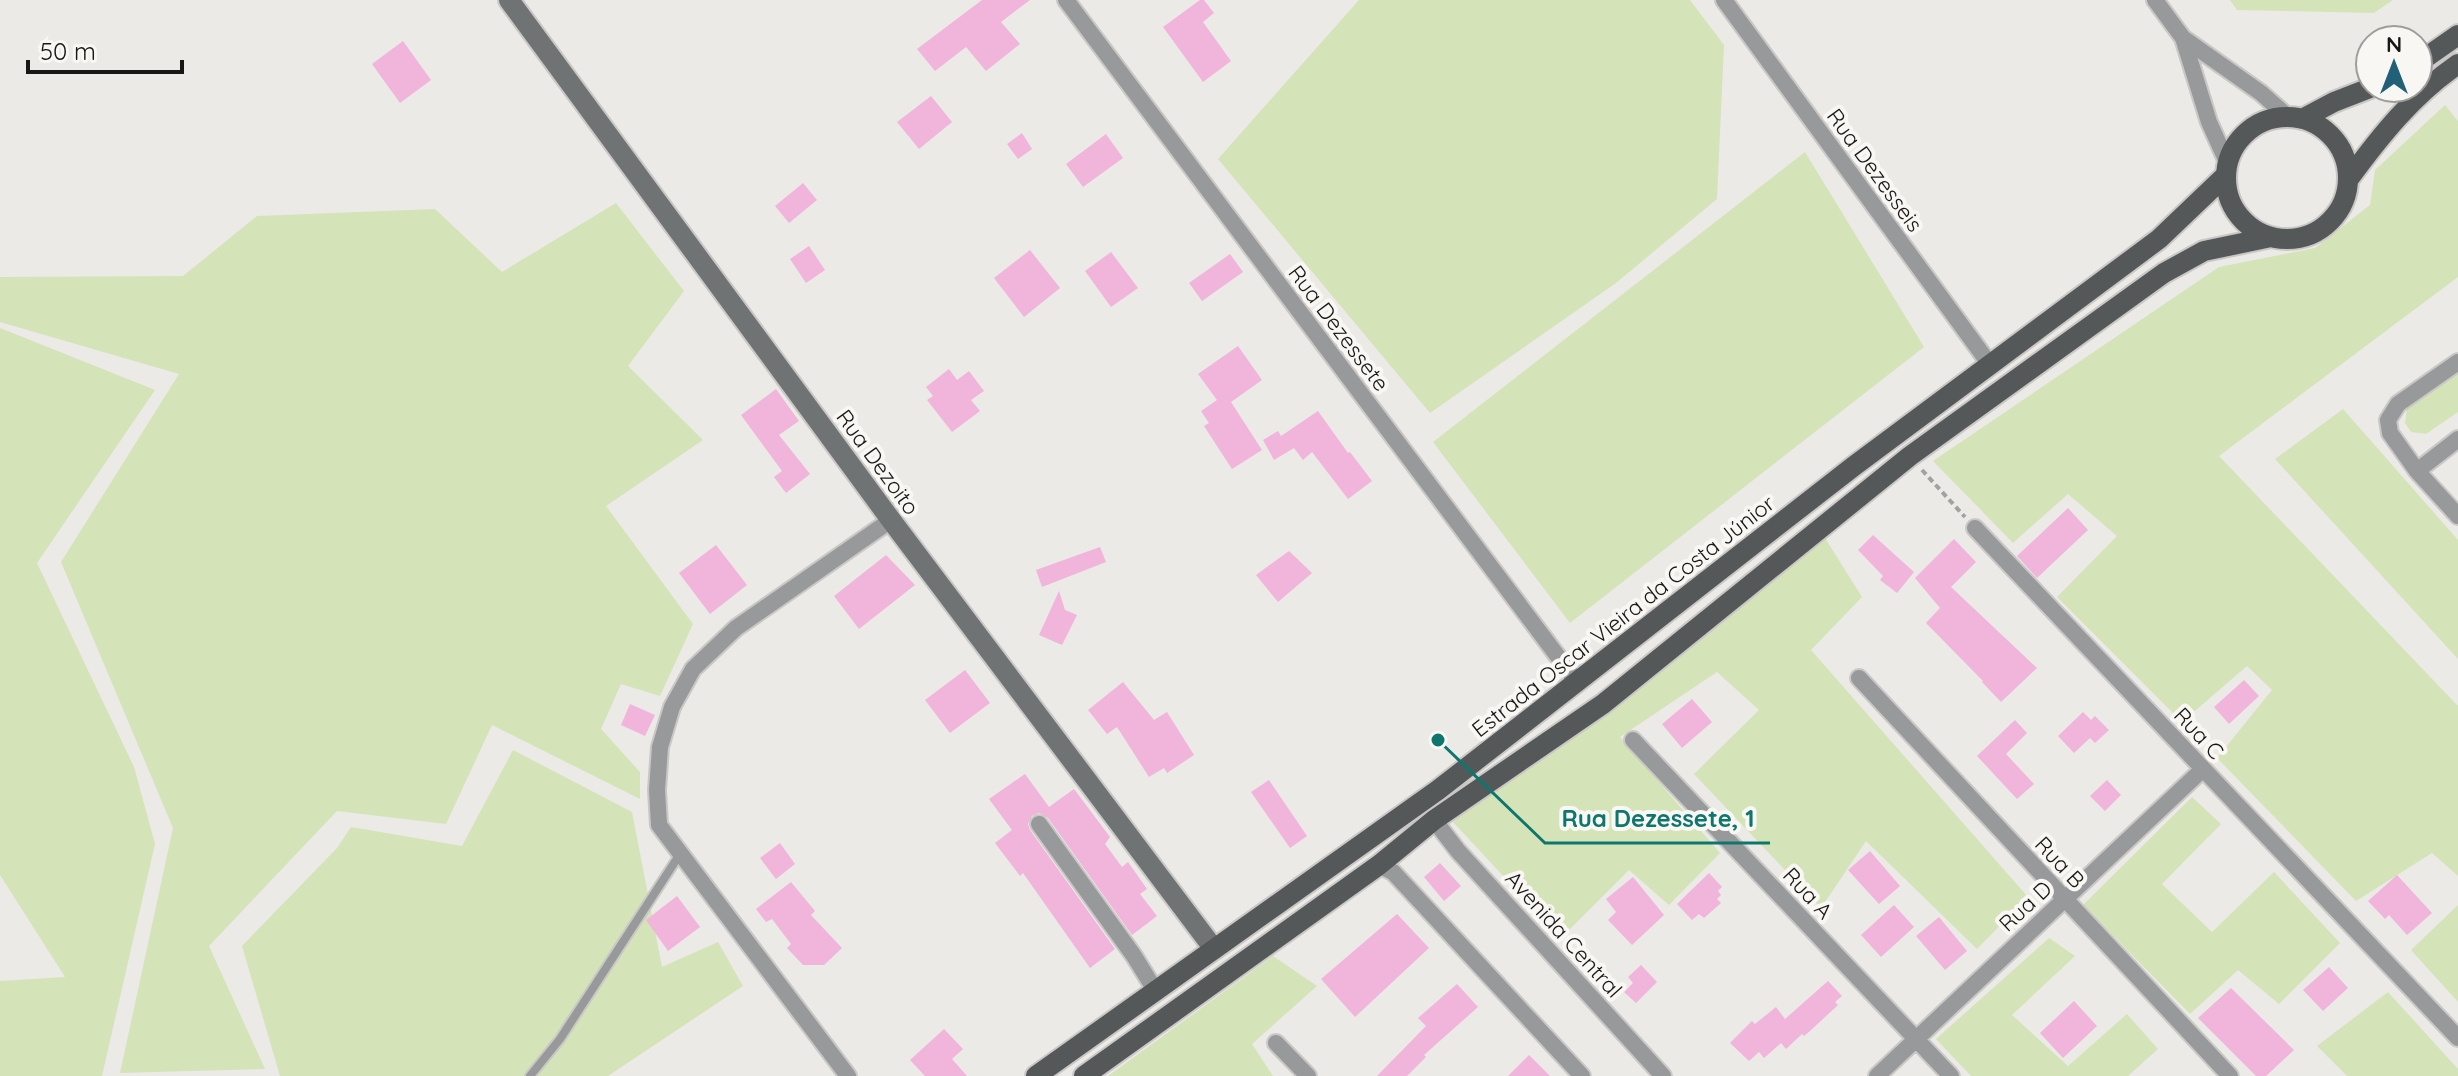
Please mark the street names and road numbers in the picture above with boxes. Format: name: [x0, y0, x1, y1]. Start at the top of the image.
street label: Rua Dezesseis: [1821, 103, 1929, 237]
street label: Rua Dezessete: [1283, 260, 1395, 396]
street label: Rua Dezoito: [830, 404, 926, 520]
street label: Estrada Oscar Vieira da Costa Júnior: [1466, 489, 1780, 743]
street label: Rua C: [2168, 701, 2230, 765]
street label: Rua B: [2029, 830, 2091, 894]
street label: Rua A: [1777, 861, 1839, 925]
street label: Avenida Central: [1500, 865, 1628, 1003]
street label: Rua D: [1993, 875, 2057, 937]

